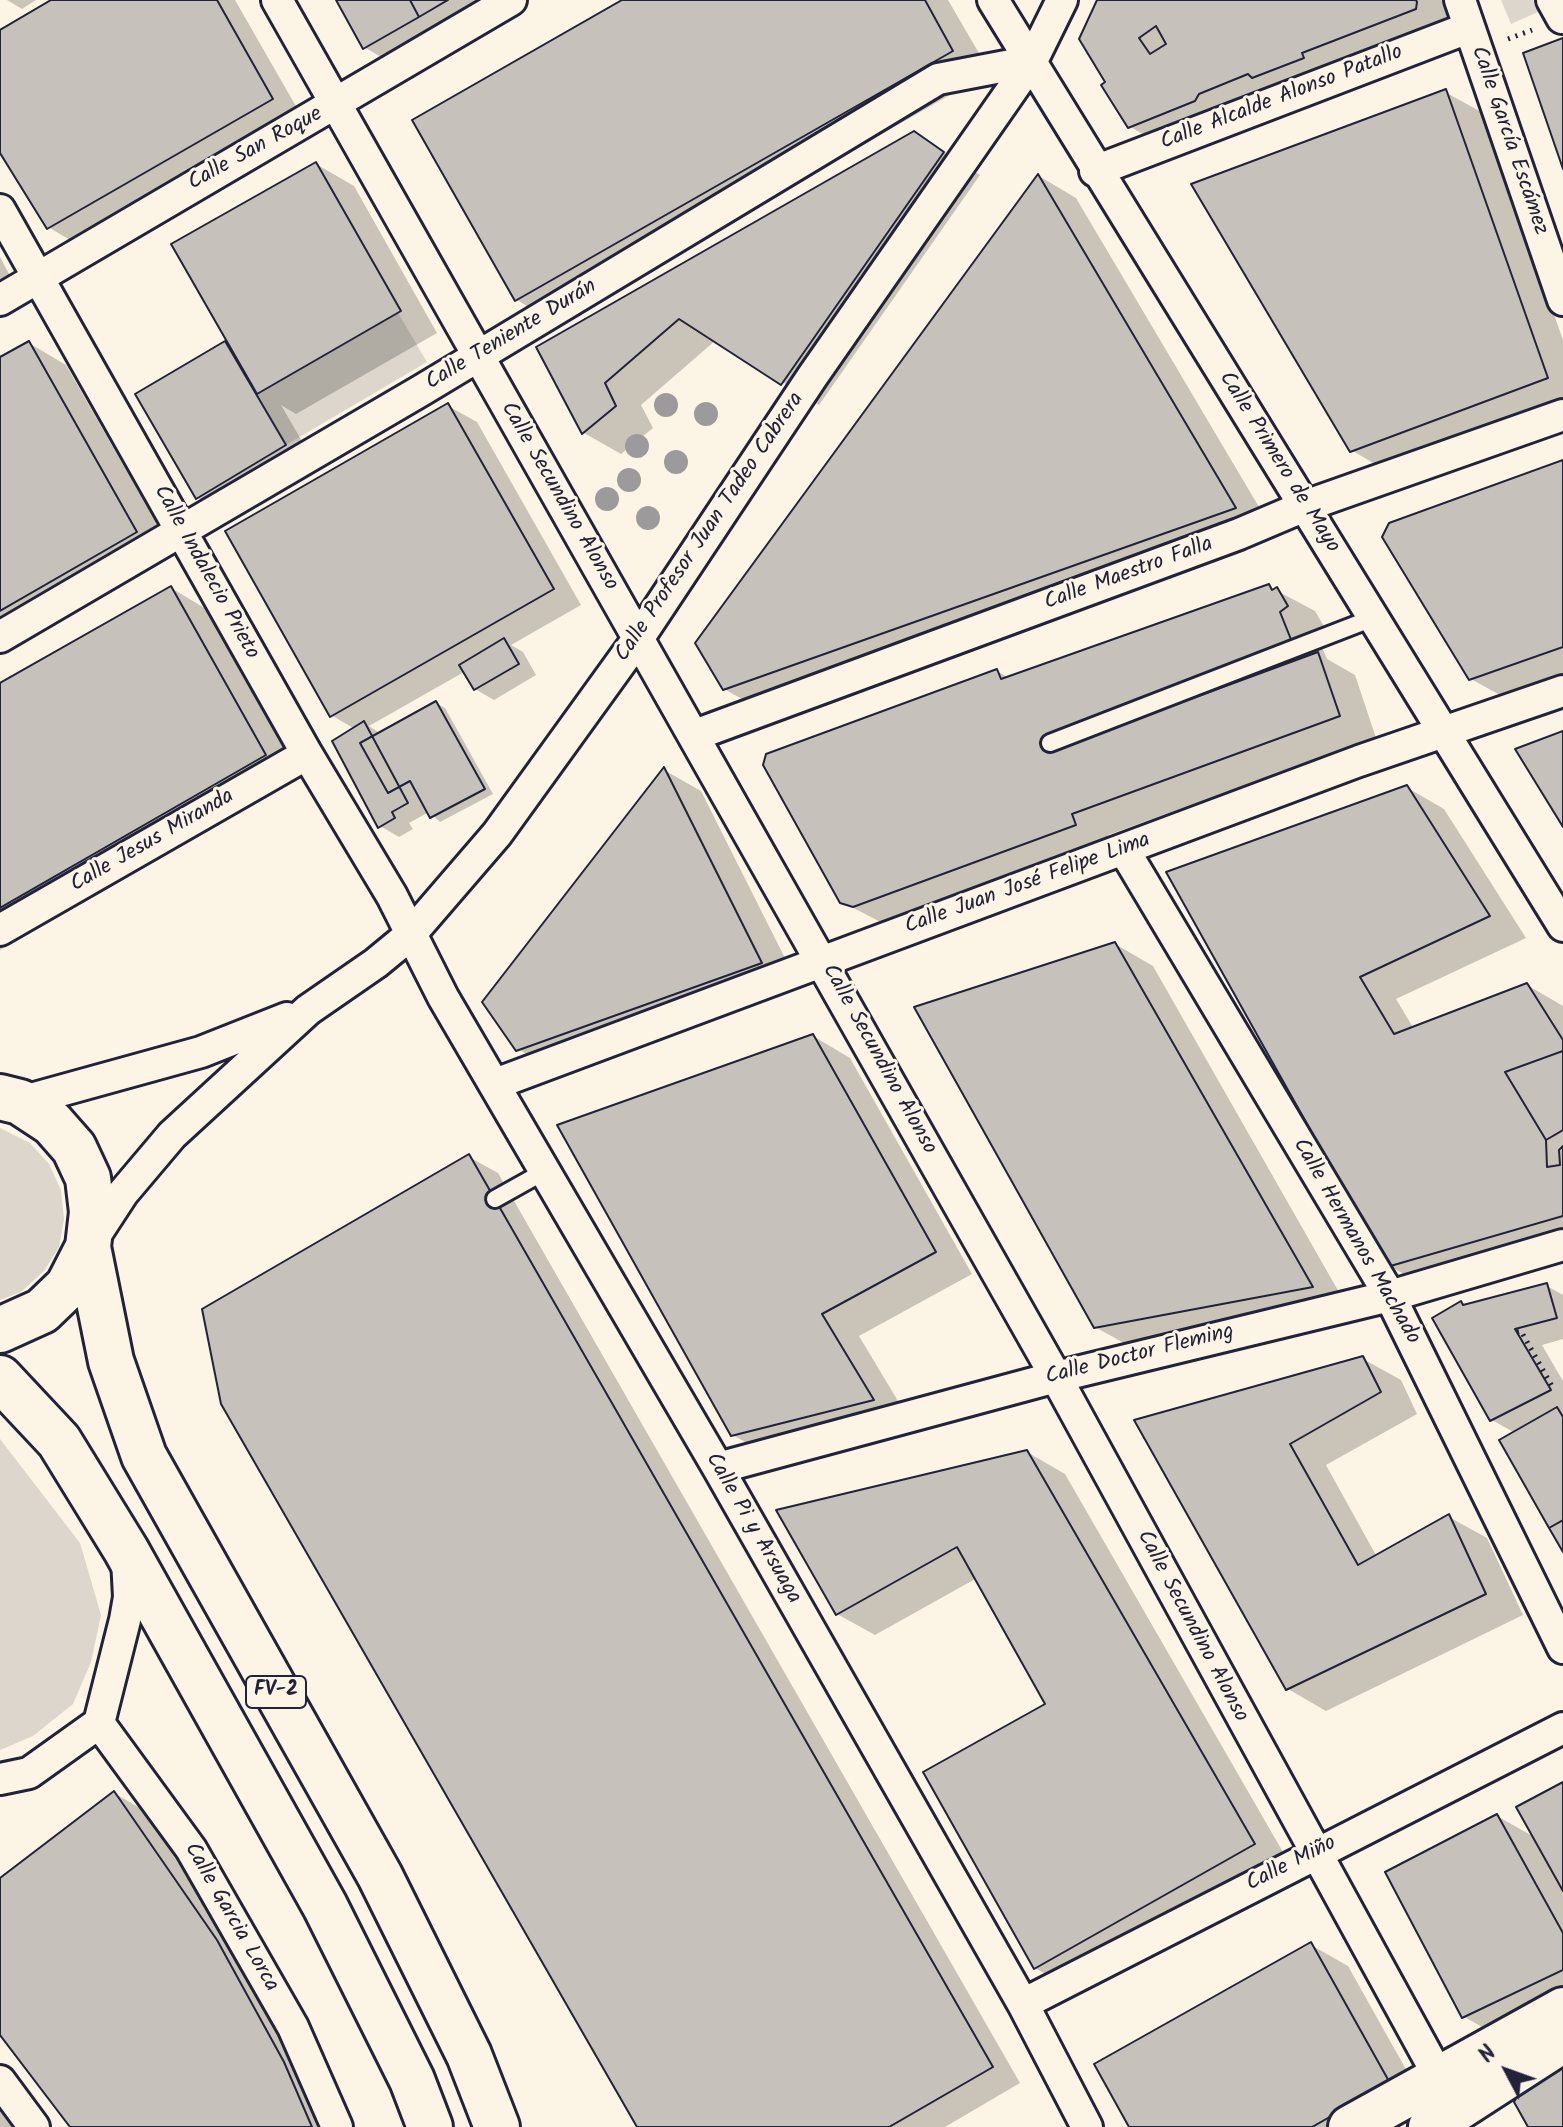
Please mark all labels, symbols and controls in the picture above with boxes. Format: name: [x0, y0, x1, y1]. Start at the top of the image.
street label: Calle Alcalde Alonso Patallo: [1157, 41, 1407, 157]
street label: Calle García Escámez: [1463, 43, 1553, 239]
street label: Calle San Roque: [184, 102, 328, 198]
street label: Calle Teniente Durán: [422, 275, 602, 397]
street label: Calle Primero de Mayo: [1212, 368, 1344, 558]
street label: Calle Profesor Juan Tadeo Cabrera: [611, 388, 811, 668]
street label: Calle Secundino Alonso: [493, 398, 623, 596]
street label: Calle Indalecio Prieto: [146, 481, 264, 665]
street label: Calle Maestro Falla: [1041, 532, 1217, 618]
street label: Calle Jesus Miranda: [66, 784, 240, 900]
street label: Calle Juan José Felipe Lima: [902, 828, 1154, 942]
street label: Calle Secundino Alonso: [815, 960, 941, 1160]
street label: Calle Hermanos Machado: [1285, 1134, 1425, 1350]
street label: Calle Doctor Fleming: [1043, 1320, 1237, 1392]
street label: Calle Pi y Arsuaga: [698, 1449, 806, 1609]
street label: Calle Secundino Alonso: [1129, 1527, 1253, 1727]
road number: FV-2: [246, 1676, 306, 1708]
street label: Calle Miño: [1243, 1831, 1341, 1899]
street label: Calle Garcia Lorca: [177, 1839, 283, 1997]
north arrow: [1467, 2031, 1547, 2111]
text: N: [1471, 2038, 1506, 2072]

